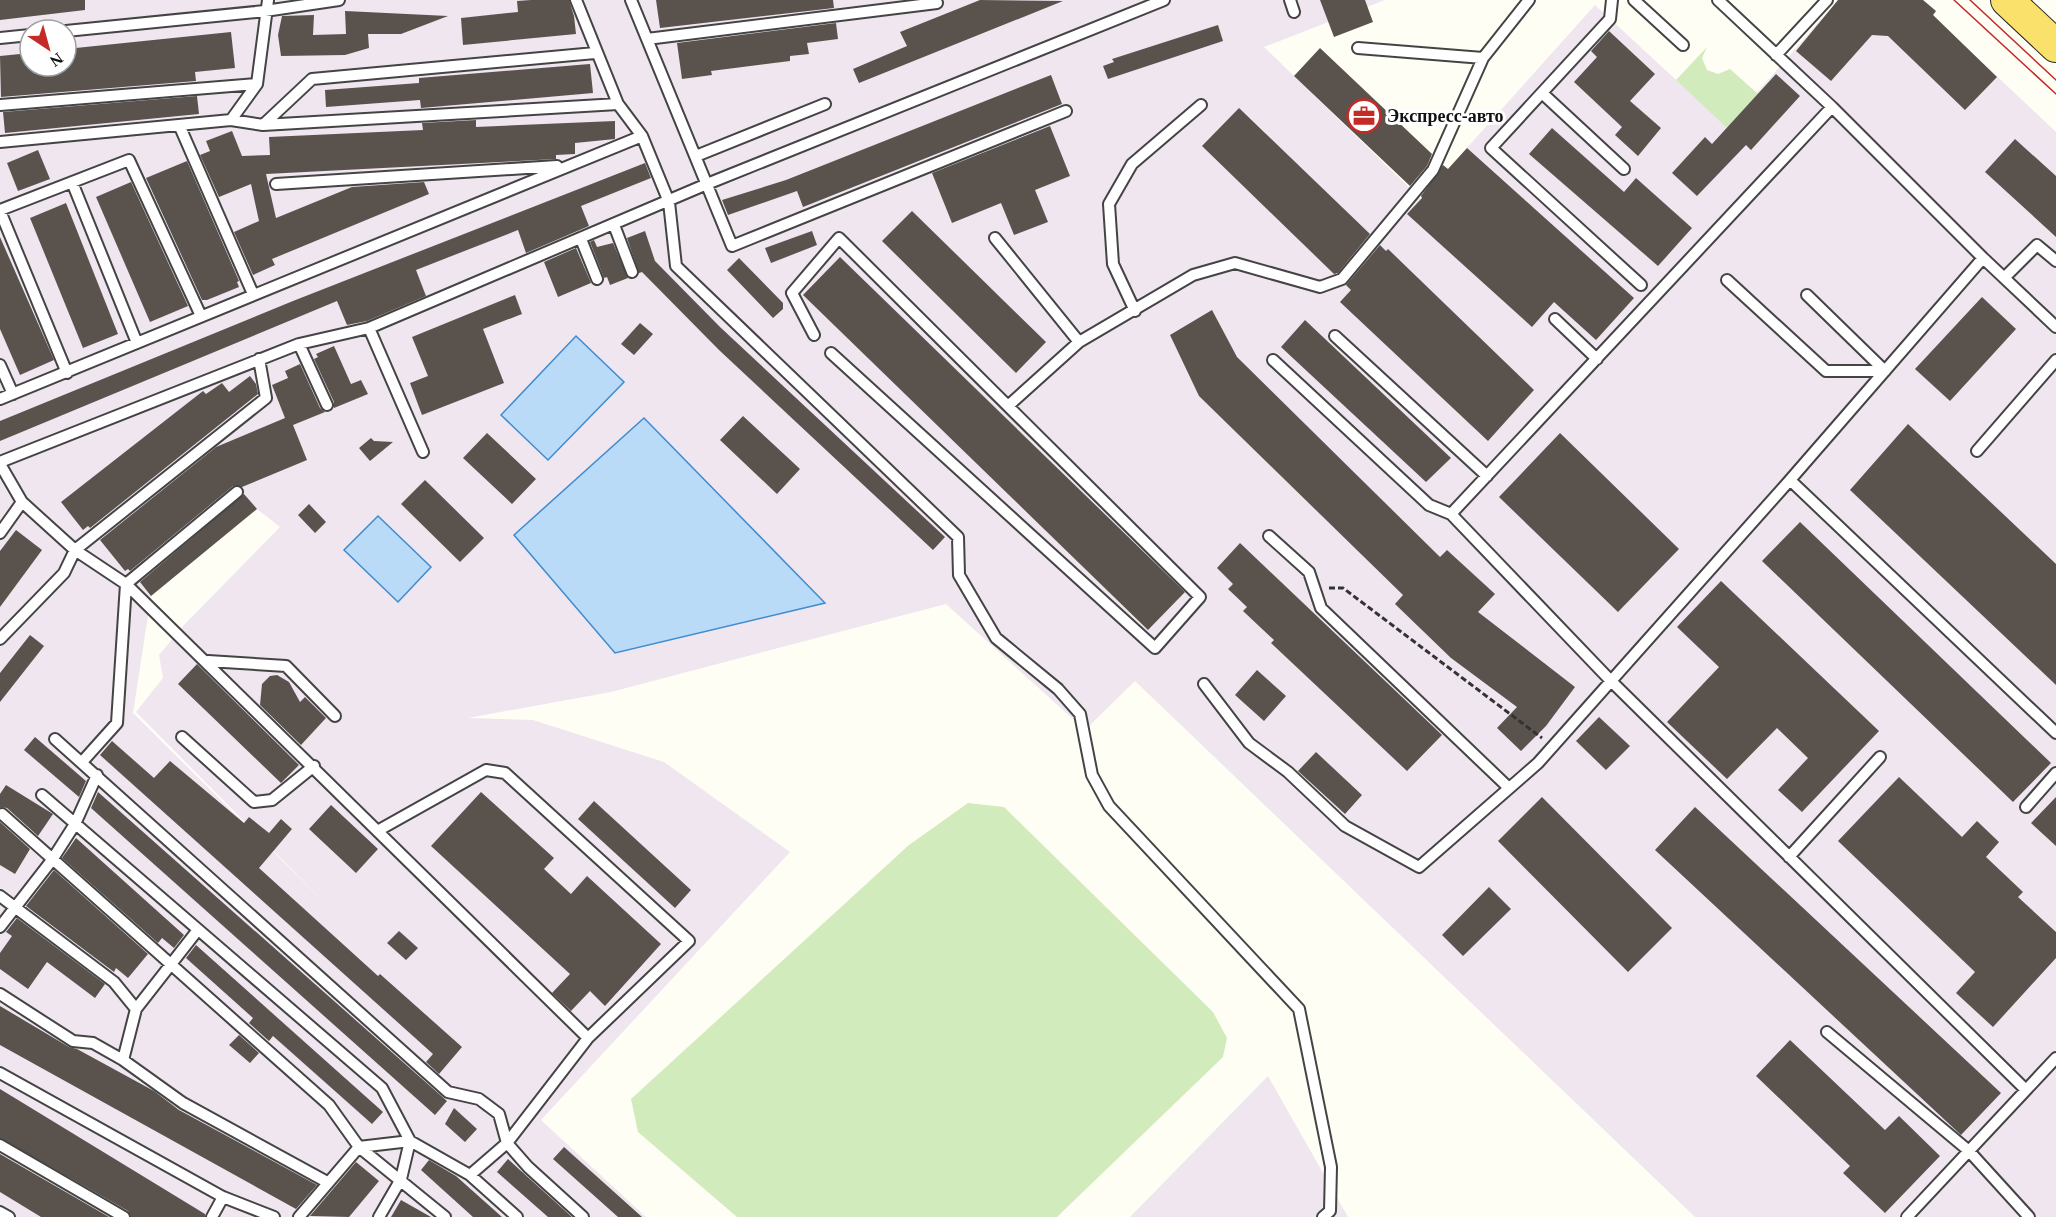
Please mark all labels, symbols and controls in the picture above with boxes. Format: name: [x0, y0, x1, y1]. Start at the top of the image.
north arrow: [18, 18, 78, 78]
text: N: [46, 49, 66, 70]
office icon: Экспресс-авто: [1346, 98, 1382, 134]
place label: Экспресс-авто: [1387, 106, 1504, 126]

